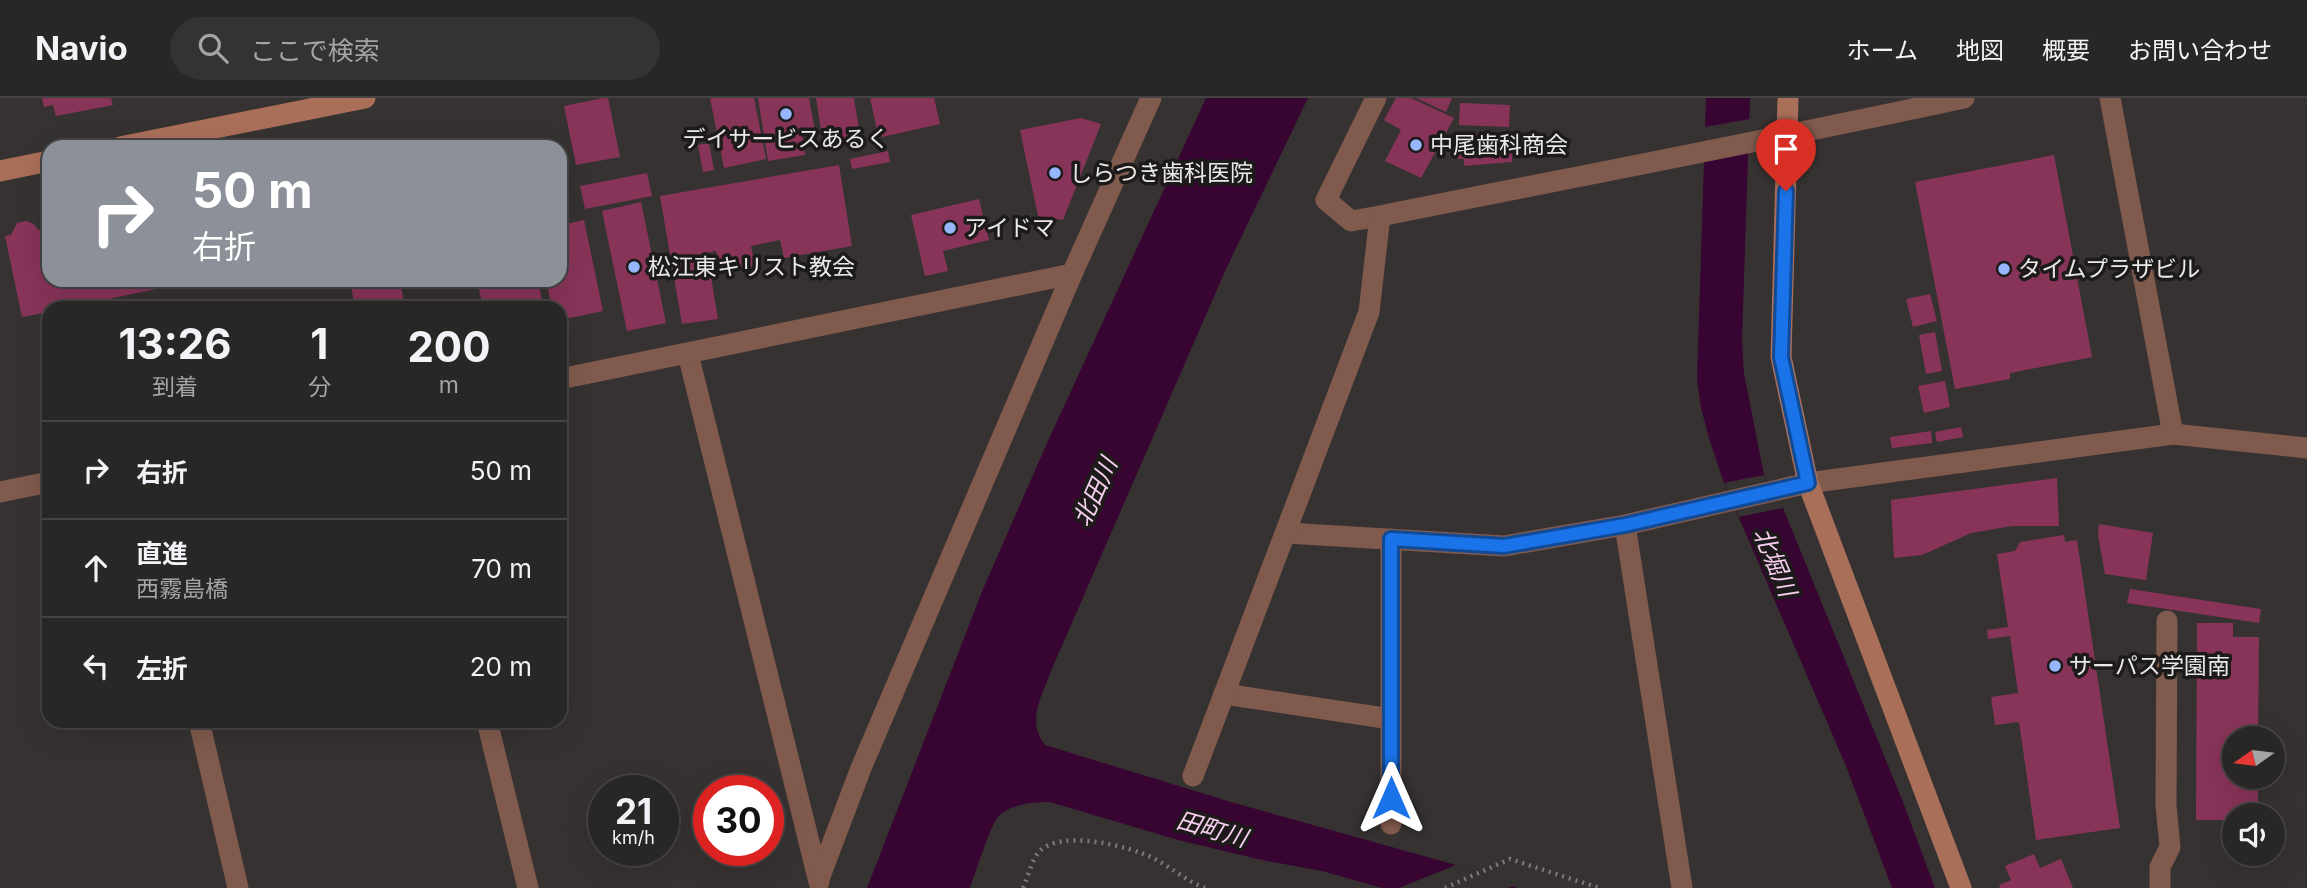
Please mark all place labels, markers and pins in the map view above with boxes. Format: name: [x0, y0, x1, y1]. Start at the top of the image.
marker: デイサービスあるく: [778, 106, 794, 122]
pin: [1756, 119, 1816, 191]
place label: デイサービスあるく: [683, 125, 890, 153]
place label: 中尾歯科商会: [1430, 131, 1568, 159]
marker: 中尾歯科商会: [1408, 137, 1424, 153]
place label: しらつき歯科医院: [1069, 159, 1253, 187]
marker: しらつき歯科医院: [1047, 165, 1063, 181]
place label: アイドマ: [964, 214, 1055, 242]
marker: アイドマ: [942, 220, 958, 236]
place label: 松江東キリスト教会: [648, 253, 855, 281]
place label: タイムプラザビル: [2018, 255, 2200, 283]
marker: 松江東キリスト教会: [626, 259, 642, 275]
marker: タイムプラザビル: [1996, 261, 2012, 277]
place label: サーパス学園南: [2069, 652, 2230, 680]
marker: サーパス学園南: [2047, 658, 2063, 674]

